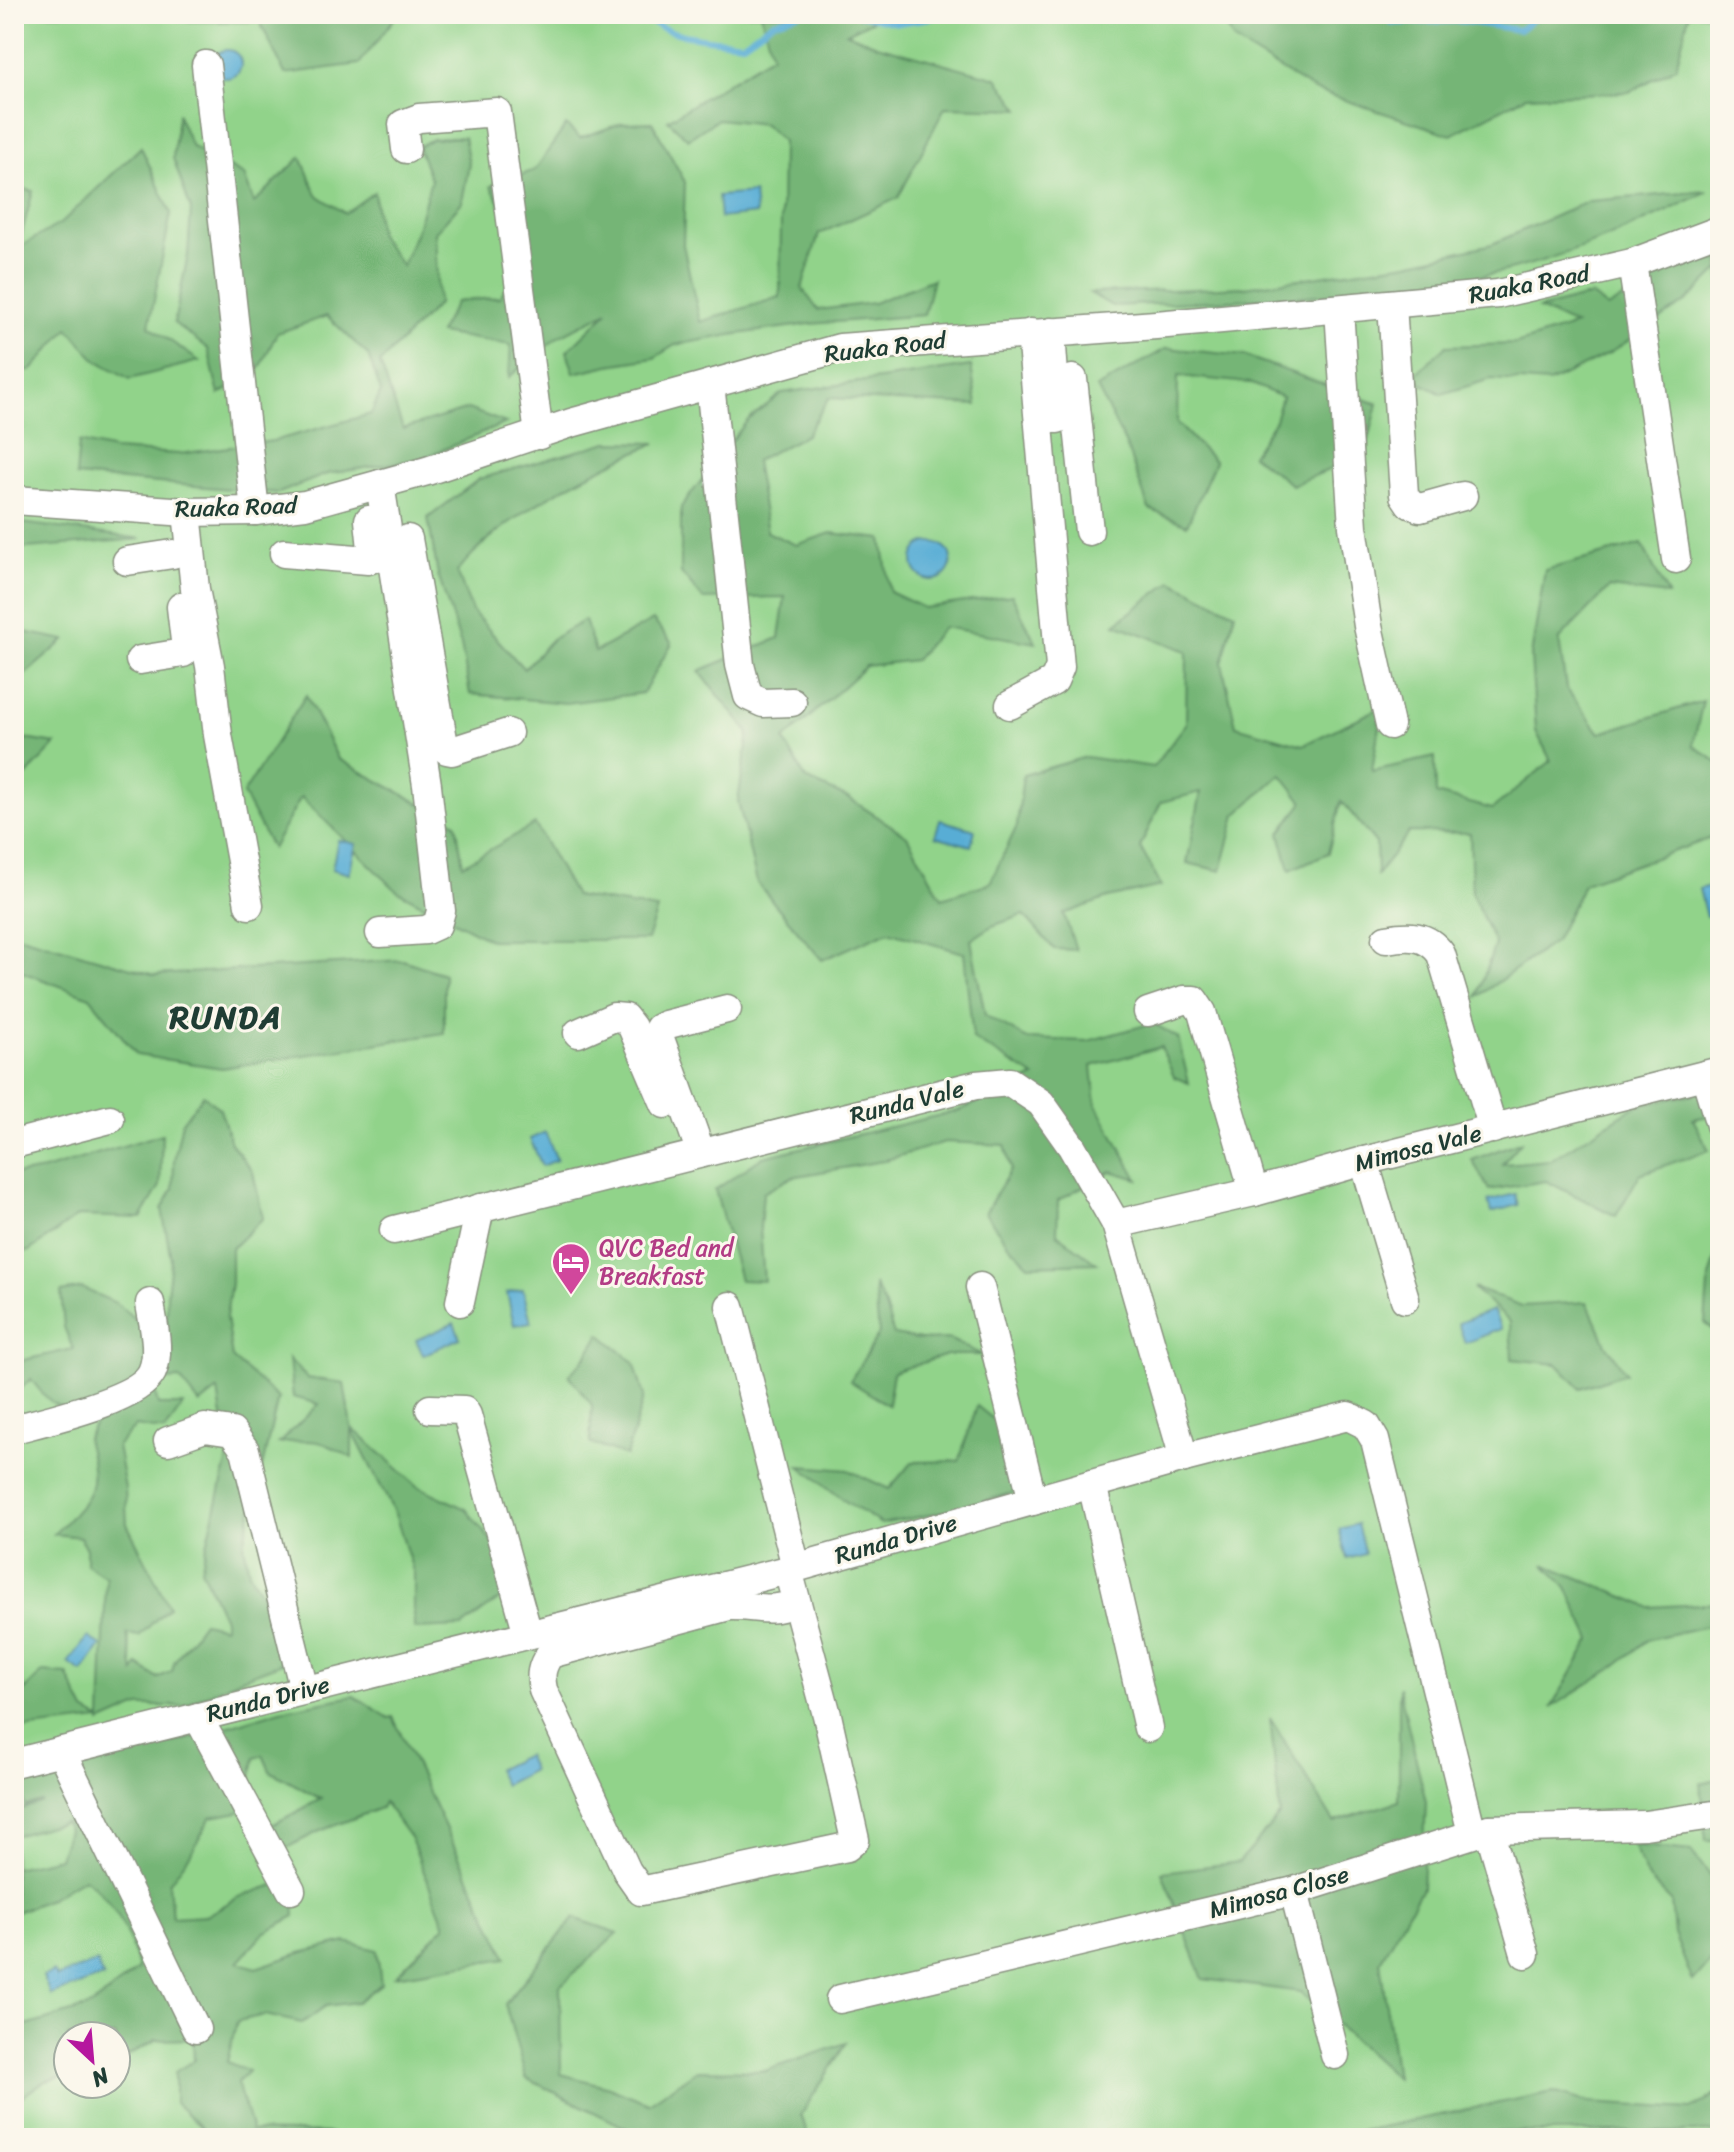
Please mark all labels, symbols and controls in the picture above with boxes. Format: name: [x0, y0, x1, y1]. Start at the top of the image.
street label: Ruaka Road: [1465, 251, 1594, 316]
street label: Ruaka Road: [822, 319, 949, 375]
street label: Ruaka Road: [174, 484, 299, 530]
district label: RUNDA: [169, 989, 282, 1046]
street label: Runda Vale: [845, 1067, 969, 1137]
street label: Mimosa Vale: [1350, 1112, 1486, 1184]
place label: QVC Bed and Breakfast: [599, 1227, 735, 1297]
hotel icon: QVC Bed and Breakfast: [550, 1241, 592, 1296]
street label: Runda Drive: [830, 1502, 962, 1576]
street label: Runda Drive: [202, 1663, 334, 1735]
street label: Mimosa Close: [1204, 1853, 1354, 1931]
north arrow: [52, 2020, 132, 2100]
text: N: [84, 2056, 117, 2099]

